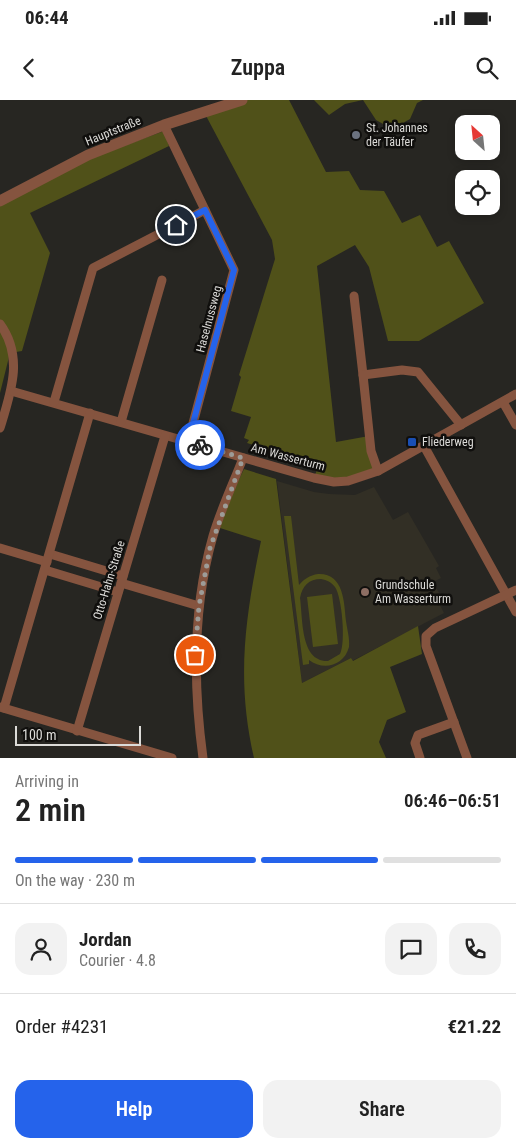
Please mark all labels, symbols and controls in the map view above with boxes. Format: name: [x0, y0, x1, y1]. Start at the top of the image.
text: 06:44: [25, 6, 69, 29]
icon: back: [15, 54, 43, 82]
icon: search: [473, 54, 501, 82]
text: Zuppa: [231, 55, 285, 80]
street label: Hauptstraße: [83, 113, 143, 148]
north arrow: [455, 115, 500, 160]
map controls: [455, 115, 500, 215]
place label: St. Johannes der Täufer: [366, 121, 428, 149]
marker: St. Johannes der Täufer: [350, 129, 362, 141]
button: locate: [455, 170, 500, 215]
pin: [155, 204, 197, 246]
icon: home: [162, 211, 190, 239]
street label: Haselnussweg: [193, 284, 225, 354]
courier: [175, 420, 225, 470]
icon: bike: [186, 431, 214, 459]
place label: Fliederweg: [422, 435, 474, 449]
marker: Fliederweg: [406, 436, 418, 448]
street label: Am Wasserturm: [249, 440, 327, 474]
street label: Otto-Hahn-Straße: [90, 538, 128, 621]
place label: Grundschule Am Wasserturm: [375, 578, 451, 606]
marker: Grundschule Am Wasserturm: [359, 586, 371, 598]
pin: [174, 634, 216, 676]
icon: bag: [181, 641, 209, 669]
scale bar: [15, 723, 141, 746]
text: 100 m: [22, 727, 57, 743]
text: Arriving in: [15, 772, 79, 791]
text: 06:46–06:51: [404, 789, 501, 812]
text: 2 min: [15, 791, 86, 829]
text: On the way · 230 m: [15, 871, 135, 890]
button: person: [15, 923, 67, 975]
button: chat: [385, 923, 437, 975]
button: phone: [449, 923, 501, 975]
text: Jordan: [79, 928, 132, 951]
text: Courier · 4.8: [79, 951, 156, 970]
text: Order #4231: [15, 1015, 108, 1038]
text: €21.22: [447, 1015, 501, 1038]
button: Help: [15, 1080, 253, 1138]
button: Share: [263, 1080, 501, 1138]

